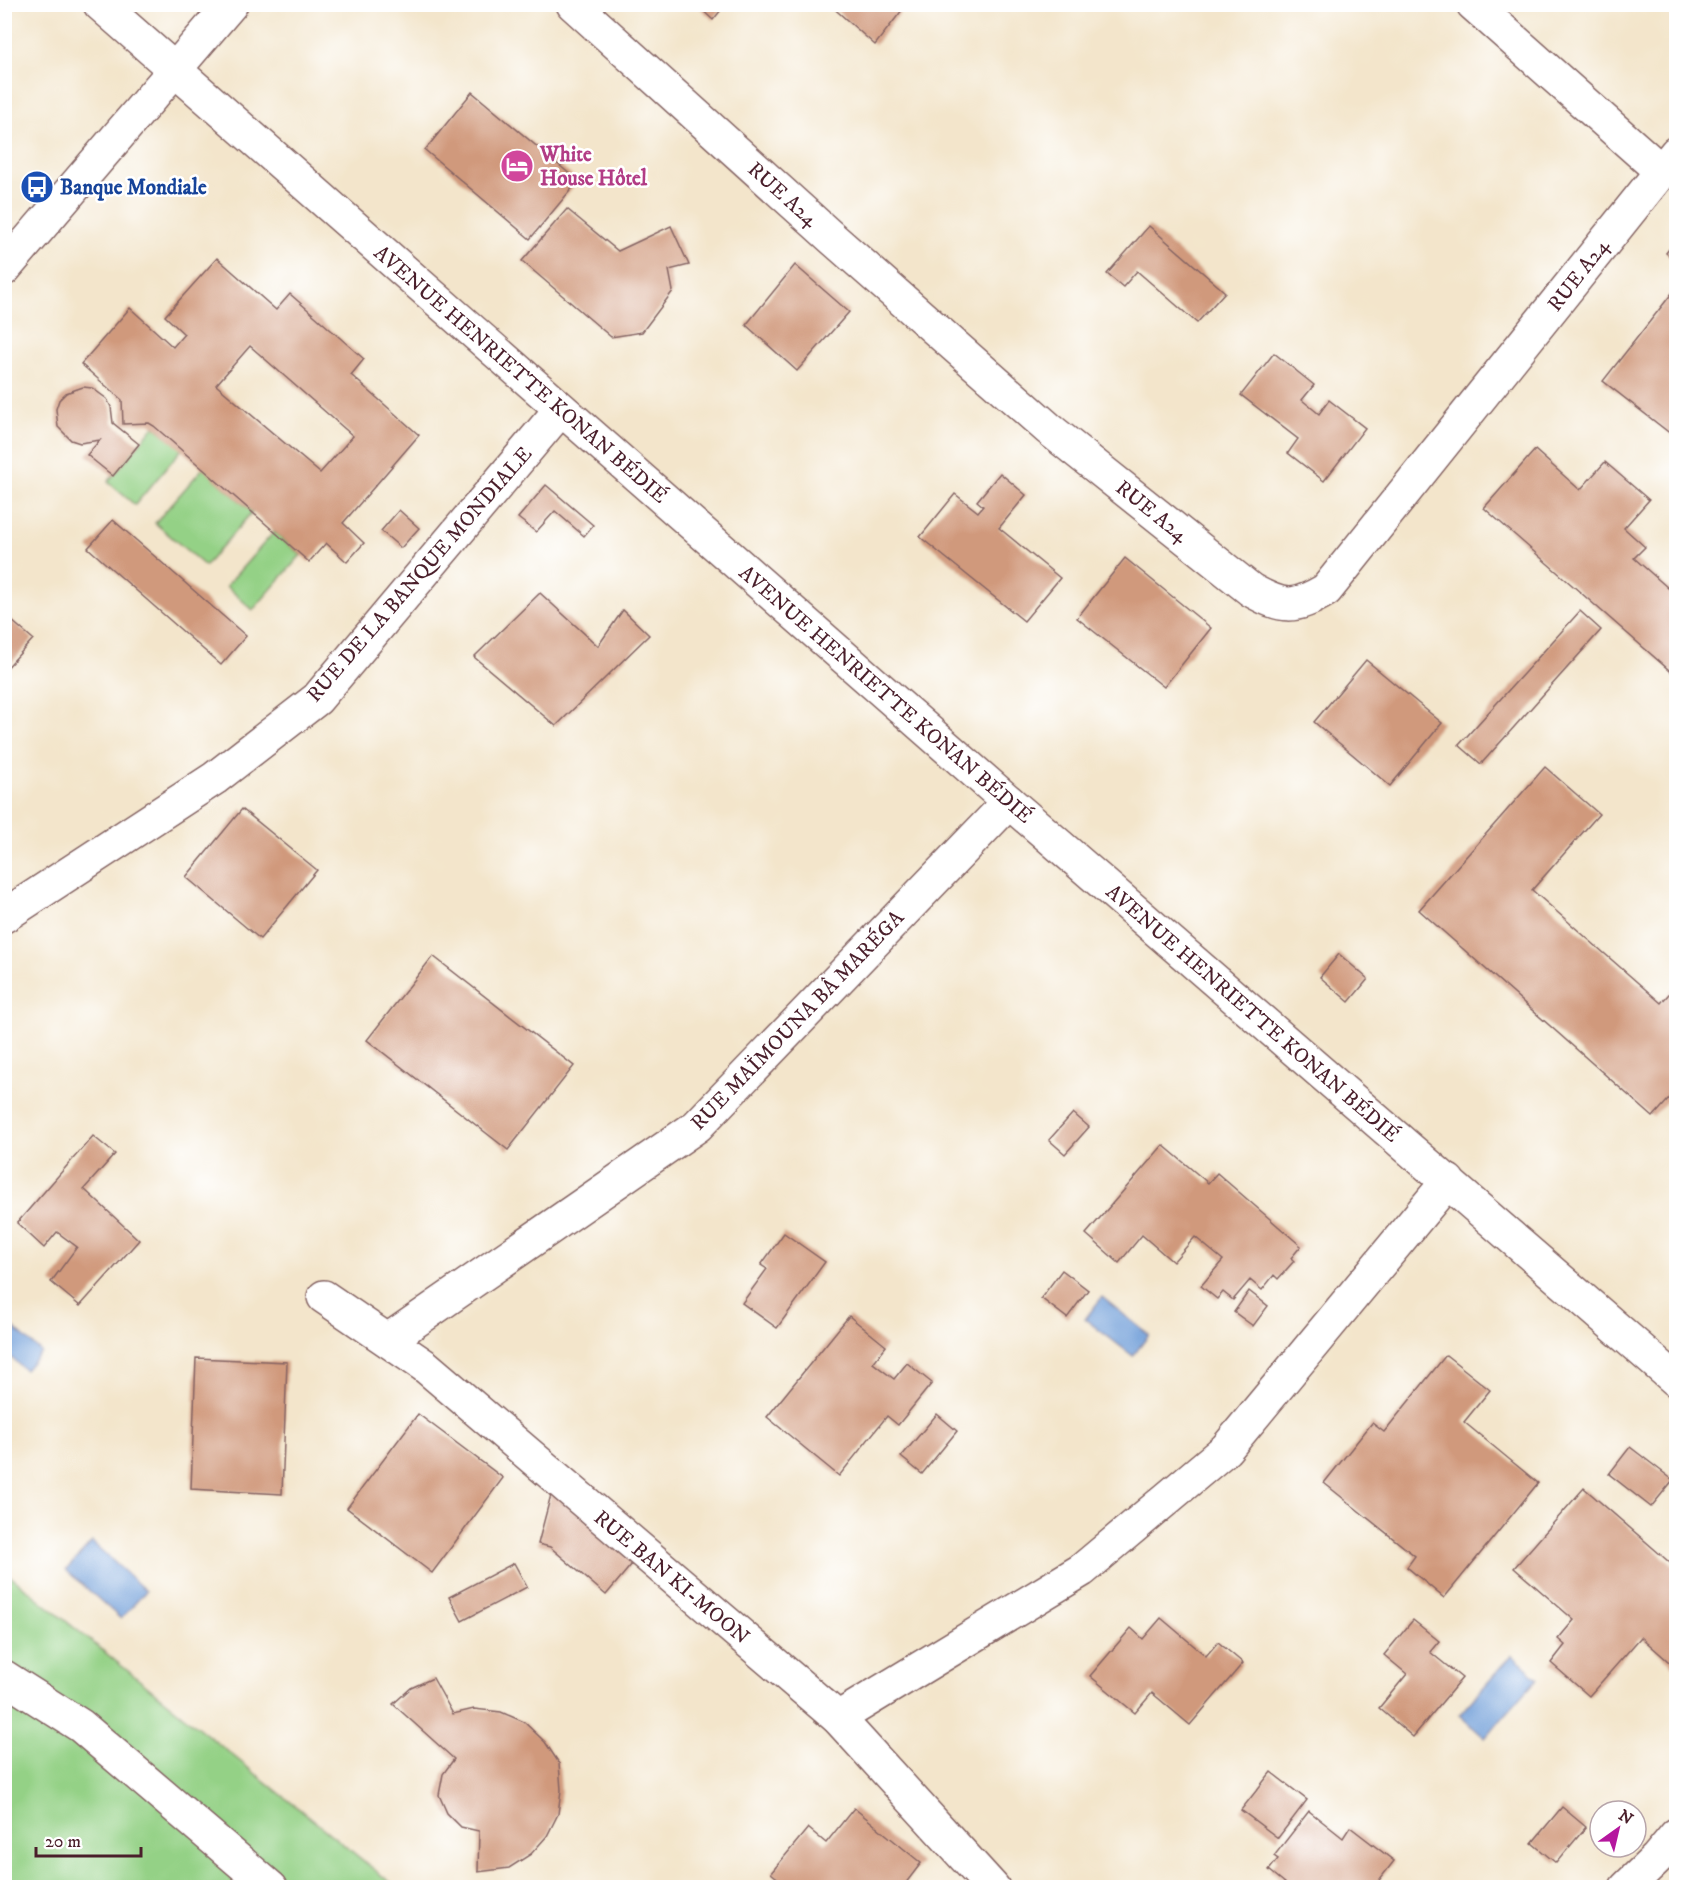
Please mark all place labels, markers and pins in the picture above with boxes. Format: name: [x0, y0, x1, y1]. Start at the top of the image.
place label: White House Hôtel: [539, 142, 648, 192]
hotel icon: White House Hôtel: [499, 148, 535, 184]
bus stop icon: Banque Mondiale: [19, 169, 55, 205]
place label: Banque Mondiale: [60, 175, 207, 201]

